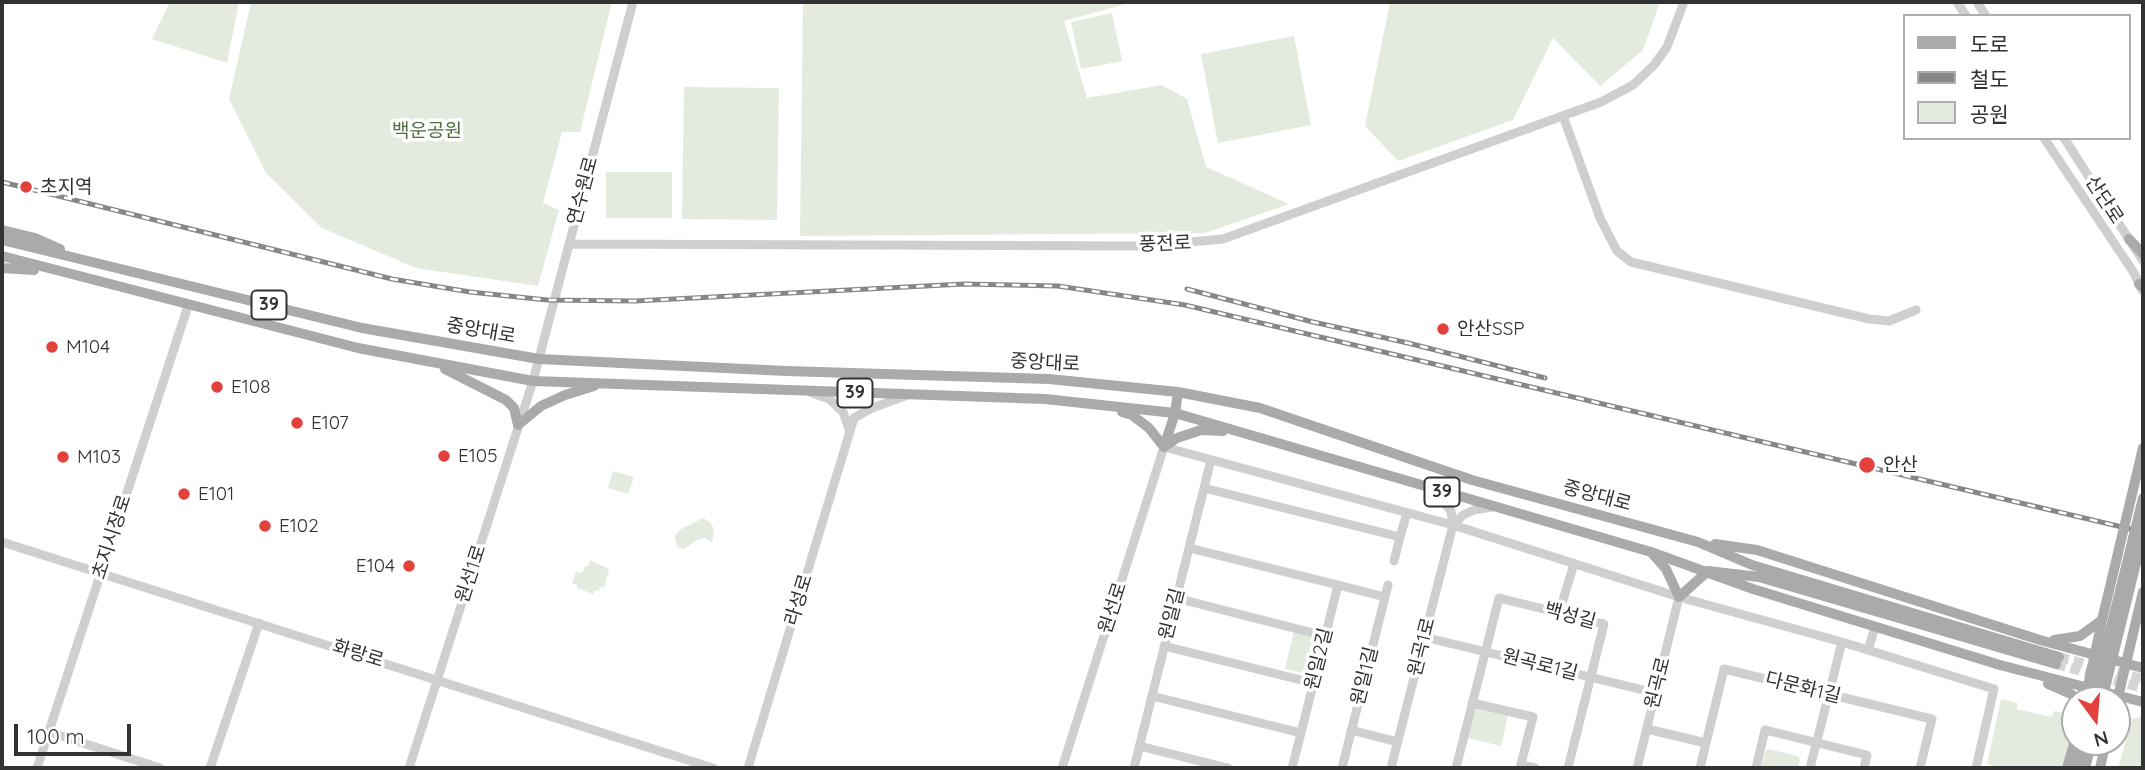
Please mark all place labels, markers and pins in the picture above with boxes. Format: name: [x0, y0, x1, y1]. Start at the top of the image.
place label: 초지역: [40, 176, 92, 198]
marker: 초지역: [18, 179, 34, 195]
place label: 안산SSP: [1457, 318, 1525, 340]
marker: 안산SSP: [1435, 321, 1451, 337]
place label: M104: [66, 336, 110, 358]
marker: M104: [44, 339, 60, 355]
place label: E108: [231, 376, 270, 398]
marker: E108: [209, 379, 225, 395]
place label: E107: [311, 412, 349, 434]
marker: E107: [289, 415, 305, 431]
place label: E105: [458, 445, 497, 467]
place label: M103: [77, 446, 121, 468]
marker: E105: [436, 448, 452, 464]
marker: M103: [55, 449, 71, 465]
place label: 안산: [1883, 454, 1918, 476]
marker: 안산: [1857, 455, 1877, 475]
place label: E101: [198, 483, 234, 505]
marker: E101: [176, 486, 192, 502]
place label: E102: [279, 515, 319, 537]
marker: E102: [257, 518, 273, 534]
place label: E104: [356, 555, 395, 577]
marker: E104: [401, 558, 417, 574]

